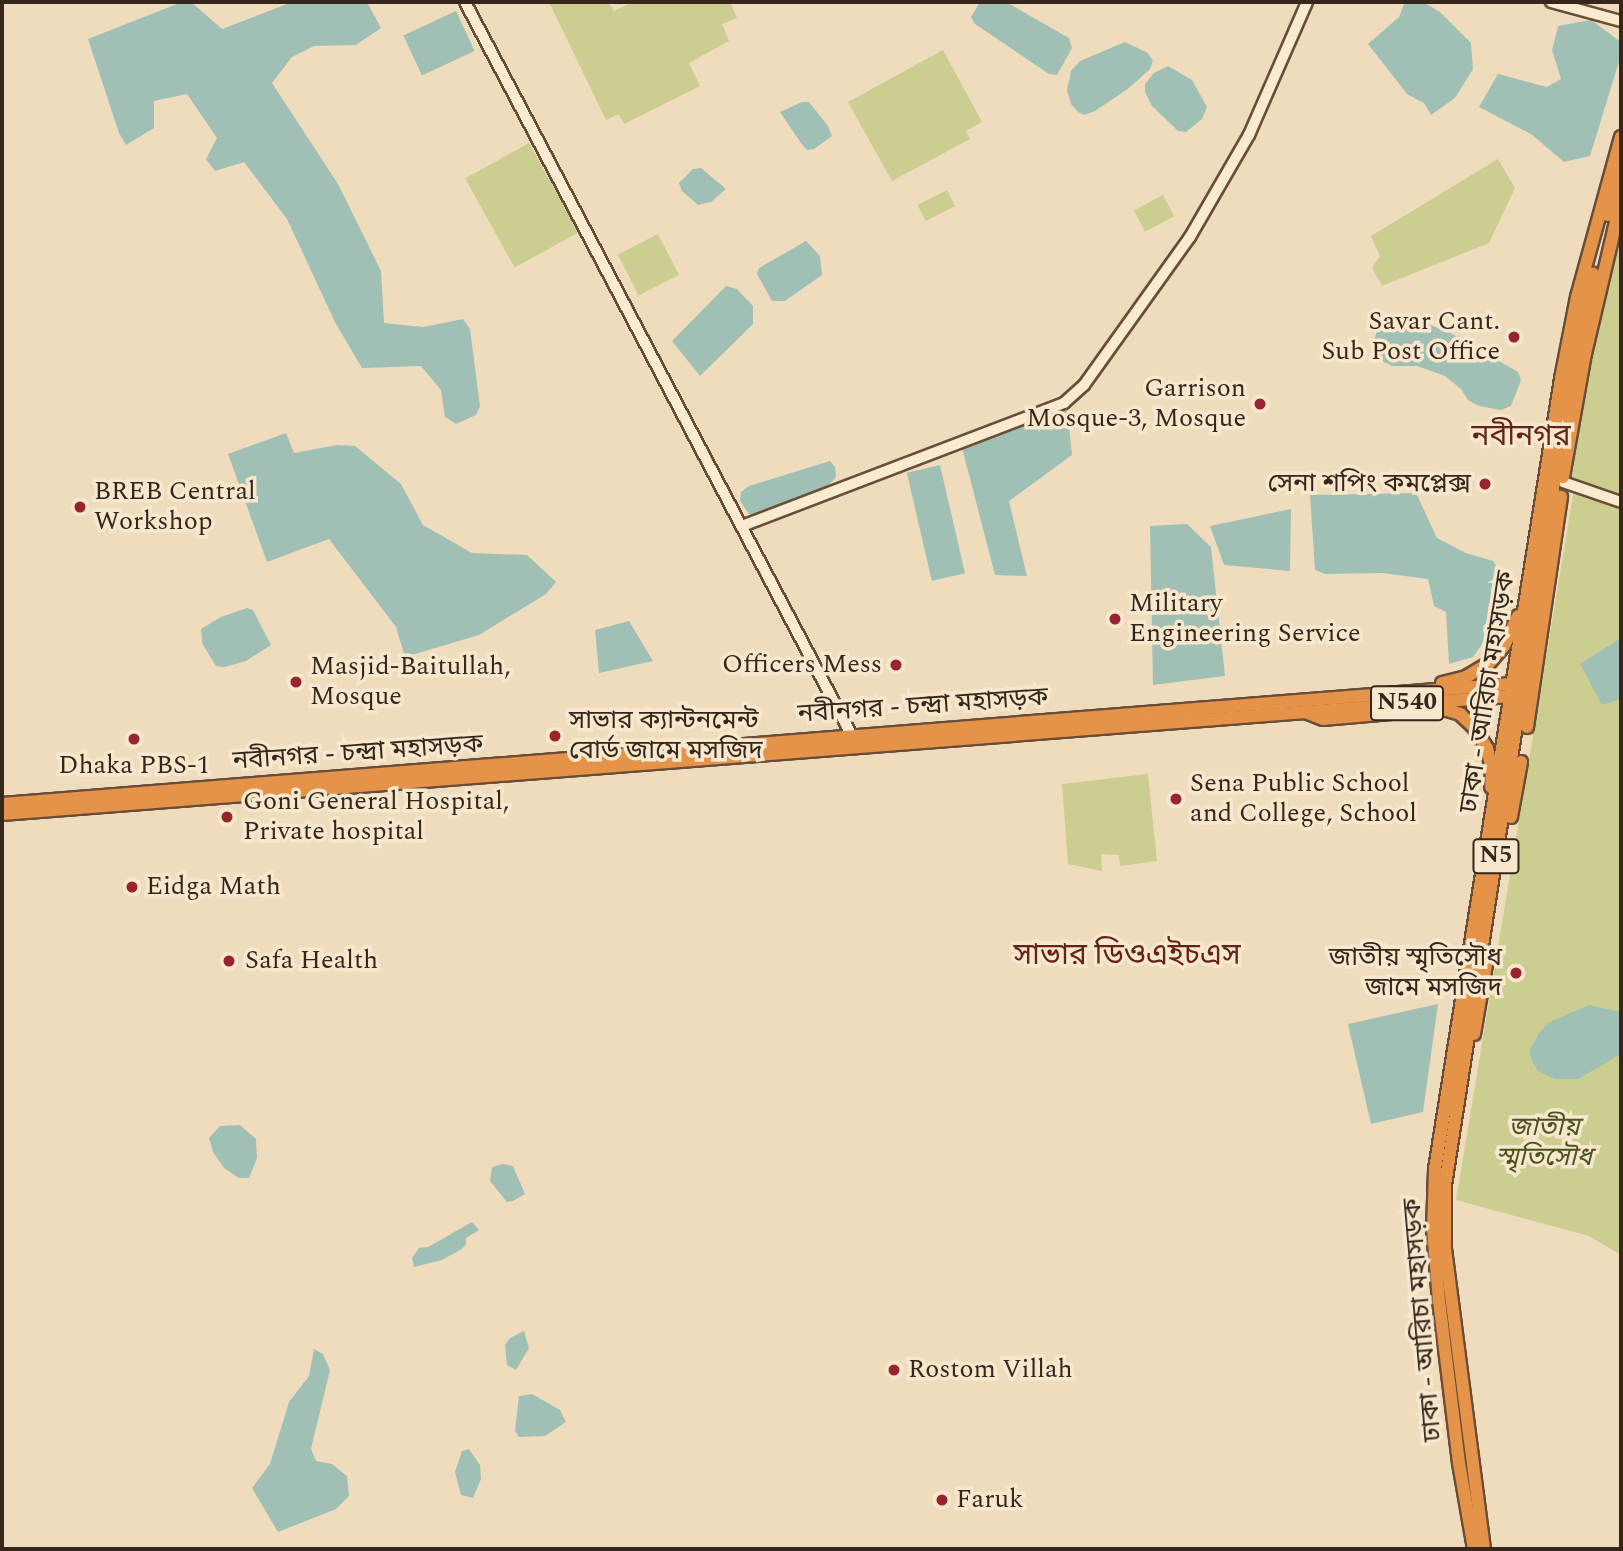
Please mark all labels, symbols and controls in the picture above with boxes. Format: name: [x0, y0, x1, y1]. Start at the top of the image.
place label: Savar Cant. Sub Post Office: [1322, 306, 1500, 368]
marker: Savar Cant. Sub Post Office: [1506, 329, 1522, 345]
place label: Garrison Mosque-3, Mosque: [1026, 373, 1246, 434]
marker: Garrison Mosque-3, Mosque: [1252, 396, 1268, 412]
district label: নবীনগর: [1471, 418, 1571, 454]
place label: সেনা শপিং কমপ্লেক্স: [1268, 468, 1471, 500]
place label: BREB Central Workshop: [94, 476, 256, 538]
marker: সেনা শপিং কমপ্লেক্স: [1477, 476, 1493, 492]
marker: BREB Central Workshop: [72, 499, 88, 515]
street label: ঢাকা - আরিচা মহাসড়ক: [1453, 569, 1523, 815]
place label: Military Engineering Service: [1129, 588, 1361, 650]
marker: Military Engineering Service: [1107, 611, 1123, 627]
place label: Officers Mess: [722, 649, 882, 681]
place label: Masjid-Baitullah, Mosque: [310, 651, 511, 712]
marker: Officers Mess: [888, 657, 904, 673]
marker: Masjid-Baitullah, Mosque: [288, 674, 304, 690]
street label: নবীনগর - চন্দ্রা মহাসড়ক: [797, 682, 1049, 730]
road number: N540: [1368, 682, 1446, 724]
place label: সাভার ক্যান্টনমেন্ট বোর্ড জামে মসজিদ: [569, 705, 763, 766]
marker: সাভার ক্যান্টনমেন্ট বোর্ড জামে মসজিদ: [547, 728, 563, 744]
street label: নবীনগর - চন্দ্রা মহাসড়ক: [232, 729, 484, 777]
marker: Dhaka PBS-1: [126, 731, 142, 747]
place label: Dhaka PBS-1: [58, 750, 210, 782]
place label: Sena Public School and College, School: [1190, 768, 1417, 830]
place label: Goni General Hospital, Private hospital: [243, 786, 509, 848]
marker: Sena Public School and College, School: [1168, 791, 1184, 807]
marker: Goni General Hospital, Private hospital: [217, 807, 237, 827]
road number: N5: [1472, 836, 1520, 876]
place label: Eidga Math: [146, 871, 281, 903]
marker: Eidga Math: [124, 879, 140, 895]
district label: সাভার ডিওএইচএস: [1013, 937, 1241, 973]
place label: জাতীয় স্মৃতিসৌধ জামে মসজিদ: [1329, 942, 1502, 1004]
place label: Safa Health: [245, 945, 378, 977]
marker: Safa Health: [219, 951, 239, 971]
marker: জাতীয় স্মৃতিসৌধ জামে মসজিদ: [1508, 965, 1524, 981]
park label: জাতীয় স্মৃতিসৌধ: [1496, 1112, 1592, 1174]
street label: ঢাকা - আরিচা মহাসড়ক: [1397, 1197, 1449, 1443]
place label: Rostom Villah: [908, 1354, 1073, 1386]
marker: Rostom Villah: [886, 1362, 902, 1378]
place label: Faruk: [956, 1484, 1024, 1516]
marker: Faruk: [934, 1492, 950, 1508]

